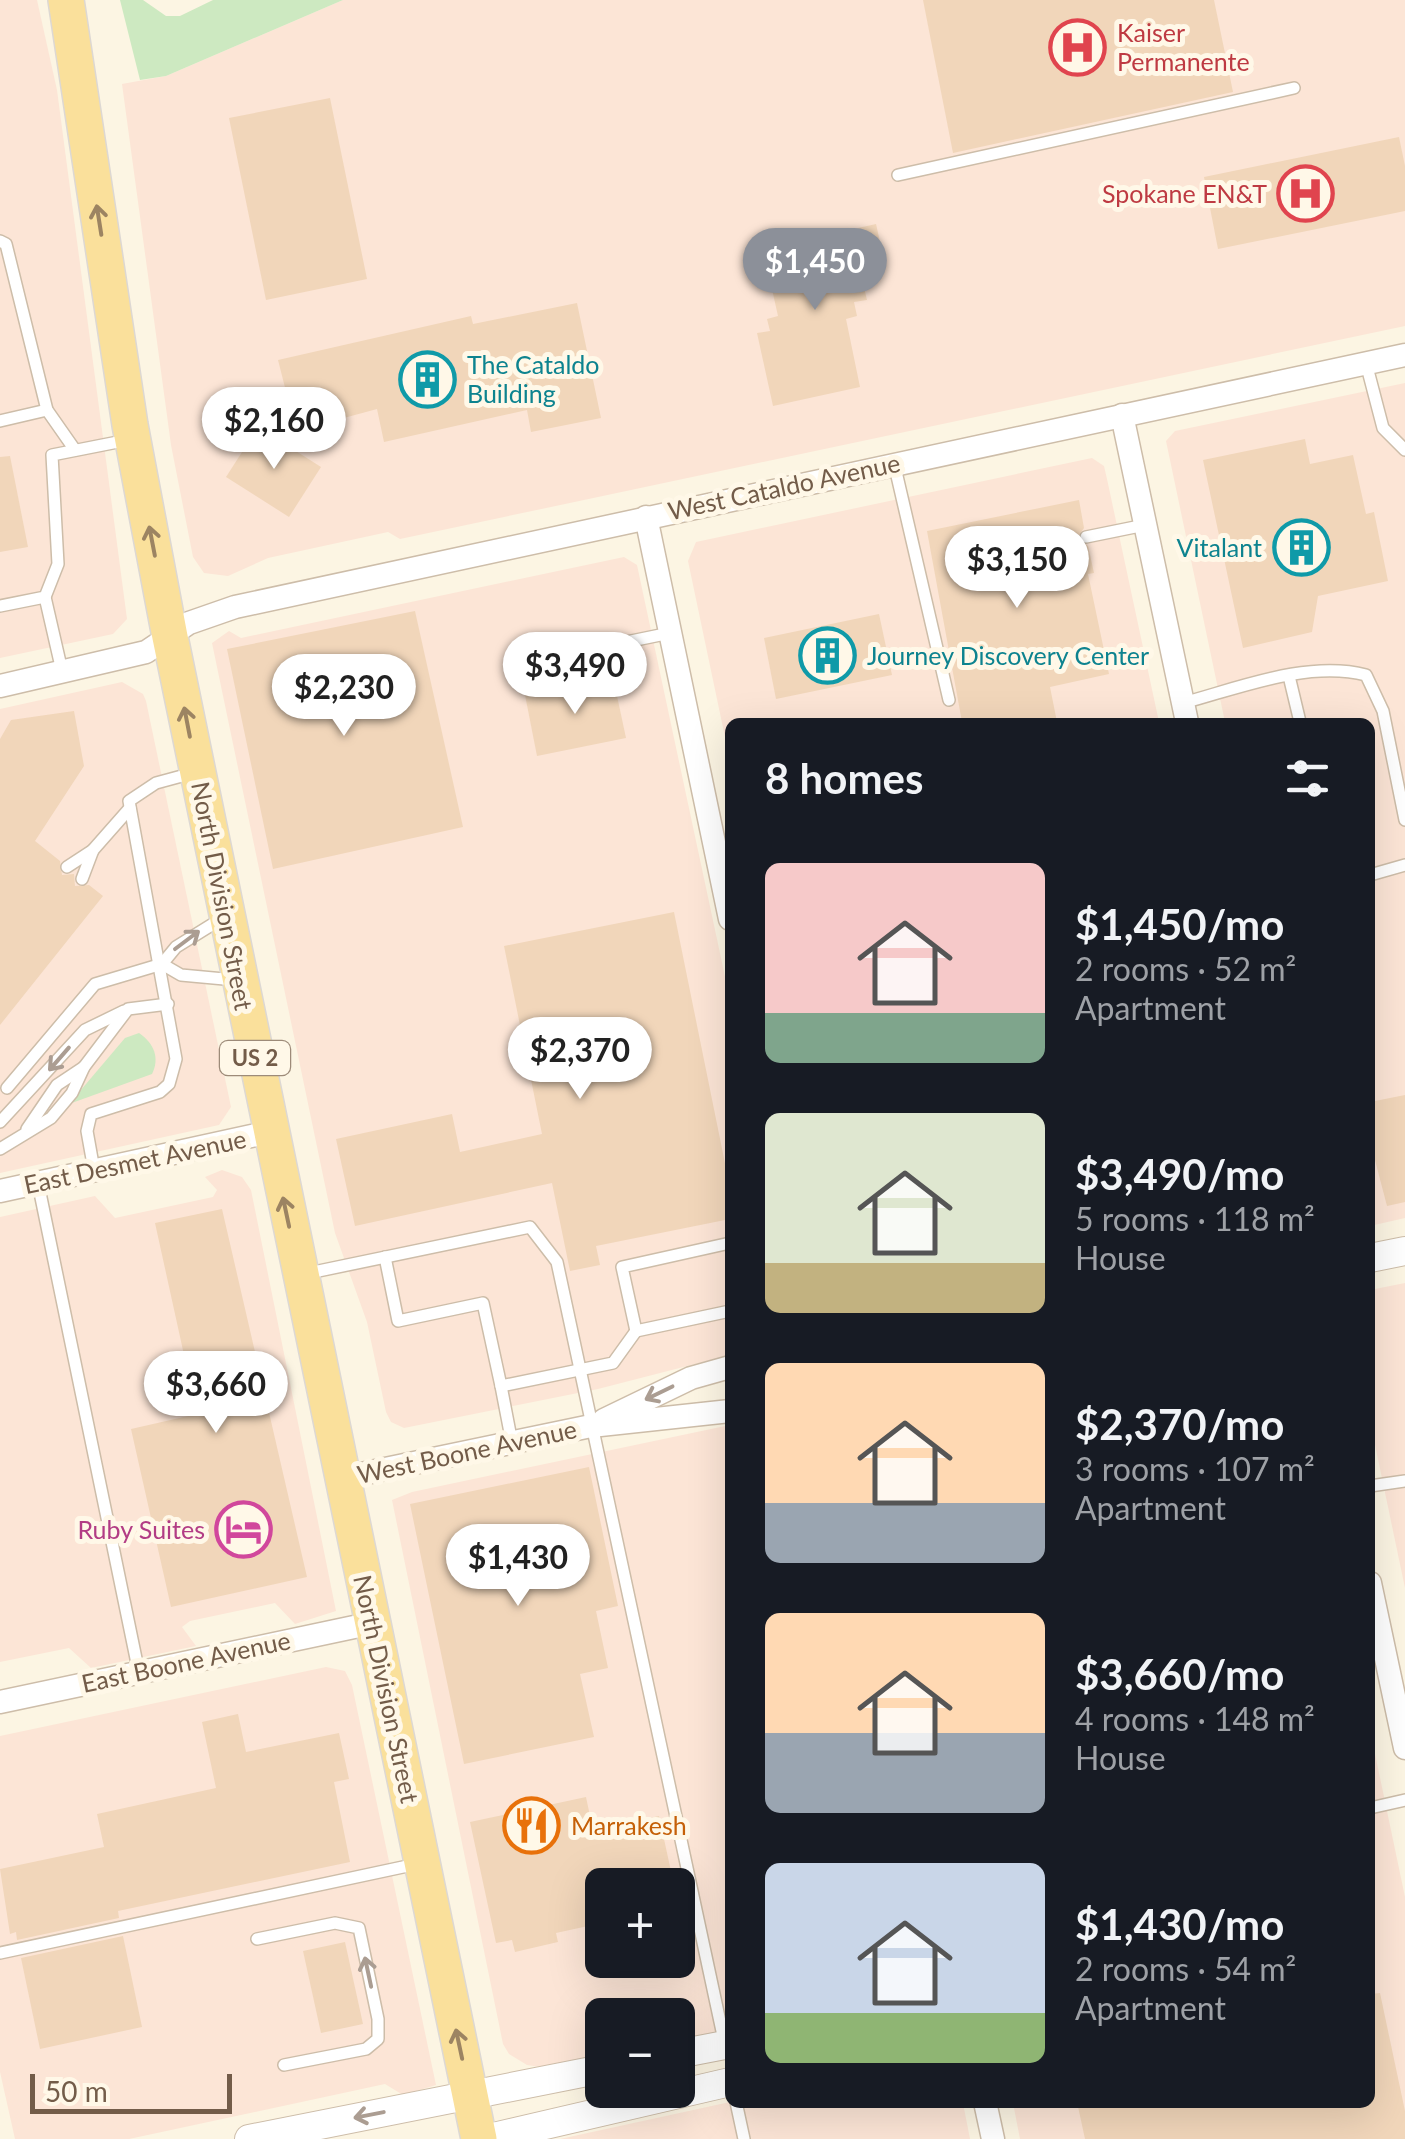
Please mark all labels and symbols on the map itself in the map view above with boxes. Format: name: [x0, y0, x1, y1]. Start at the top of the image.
hospital icon: Kaiser Permanente: [1048, 17, 1108, 77]
place label: Kaiser Permanente: [1117, 17, 1250, 76]
hospital icon: Spokane EN&T: [1276, 164, 1336, 224]
place label: Spokane EN&T: [1102, 178, 1267, 208]
one-way arrow: [90, 205, 108, 237]
pin: $1,450: [734, 228, 896, 313]
building icon: The Cataldo Building: [398, 349, 458, 409]
place label: The Cataldo Building: [467, 349, 600, 408]
pin: $2,160: [193, 387, 355, 472]
street label: West Cataldo Avenue: [665, 447, 903, 525]
building icon: Vitalant: [1271, 518, 1331, 578]
one-way arrow: [142, 525, 161, 558]
pin: $3,150: [936, 526, 1098, 611]
place label: Vitalant: [1177, 532, 1262, 562]
building icon: Journey Discovery Center: [798, 626, 858, 686]
pin: $3,490: [494, 632, 656, 717]
place label: Journey Discovery Center: [867, 640, 1149, 670]
pin: $2,230: [263, 654, 425, 739]
one-way arrow: [176, 706, 195, 738]
street label: North Division Street: [186, 779, 260, 1013]
one-way arrow: [173, 929, 200, 950]
pin: $2,370: [499, 1017, 661, 1102]
road number: US 2: [220, 1041, 290, 1075]
one-way arrow: [48, 1046, 71, 1071]
street label: East Desmet Avenue: [21, 1123, 249, 1199]
one-way arrow: [276, 1196, 295, 1228]
pin: $3,660: [135, 1351, 297, 1436]
one-way arrow: [645, 1384, 675, 1403]
street label: West Boone Avenue: [354, 1413, 579, 1489]
hotel icon: Ruby Suites: [214, 1500, 274, 1560]
place label: Ruby Suites: [77, 1514, 205, 1544]
pin: $1,430: [437, 1524, 599, 1609]
street label: North Division Street: [348, 1572, 426, 1805]
street label: East Boone Avenue: [79, 1624, 293, 1698]
restaurant icon: Marrakesh: [502, 1796, 562, 1856]
place label: Marrakesh: [571, 1810, 687, 1840]
one-way arrow: [358, 1957, 377, 1989]
one-way arrow: [449, 2028, 468, 2060]
scale bar: [30, 2069, 232, 2114]
one-way arrow: [354, 2106, 386, 2125]

